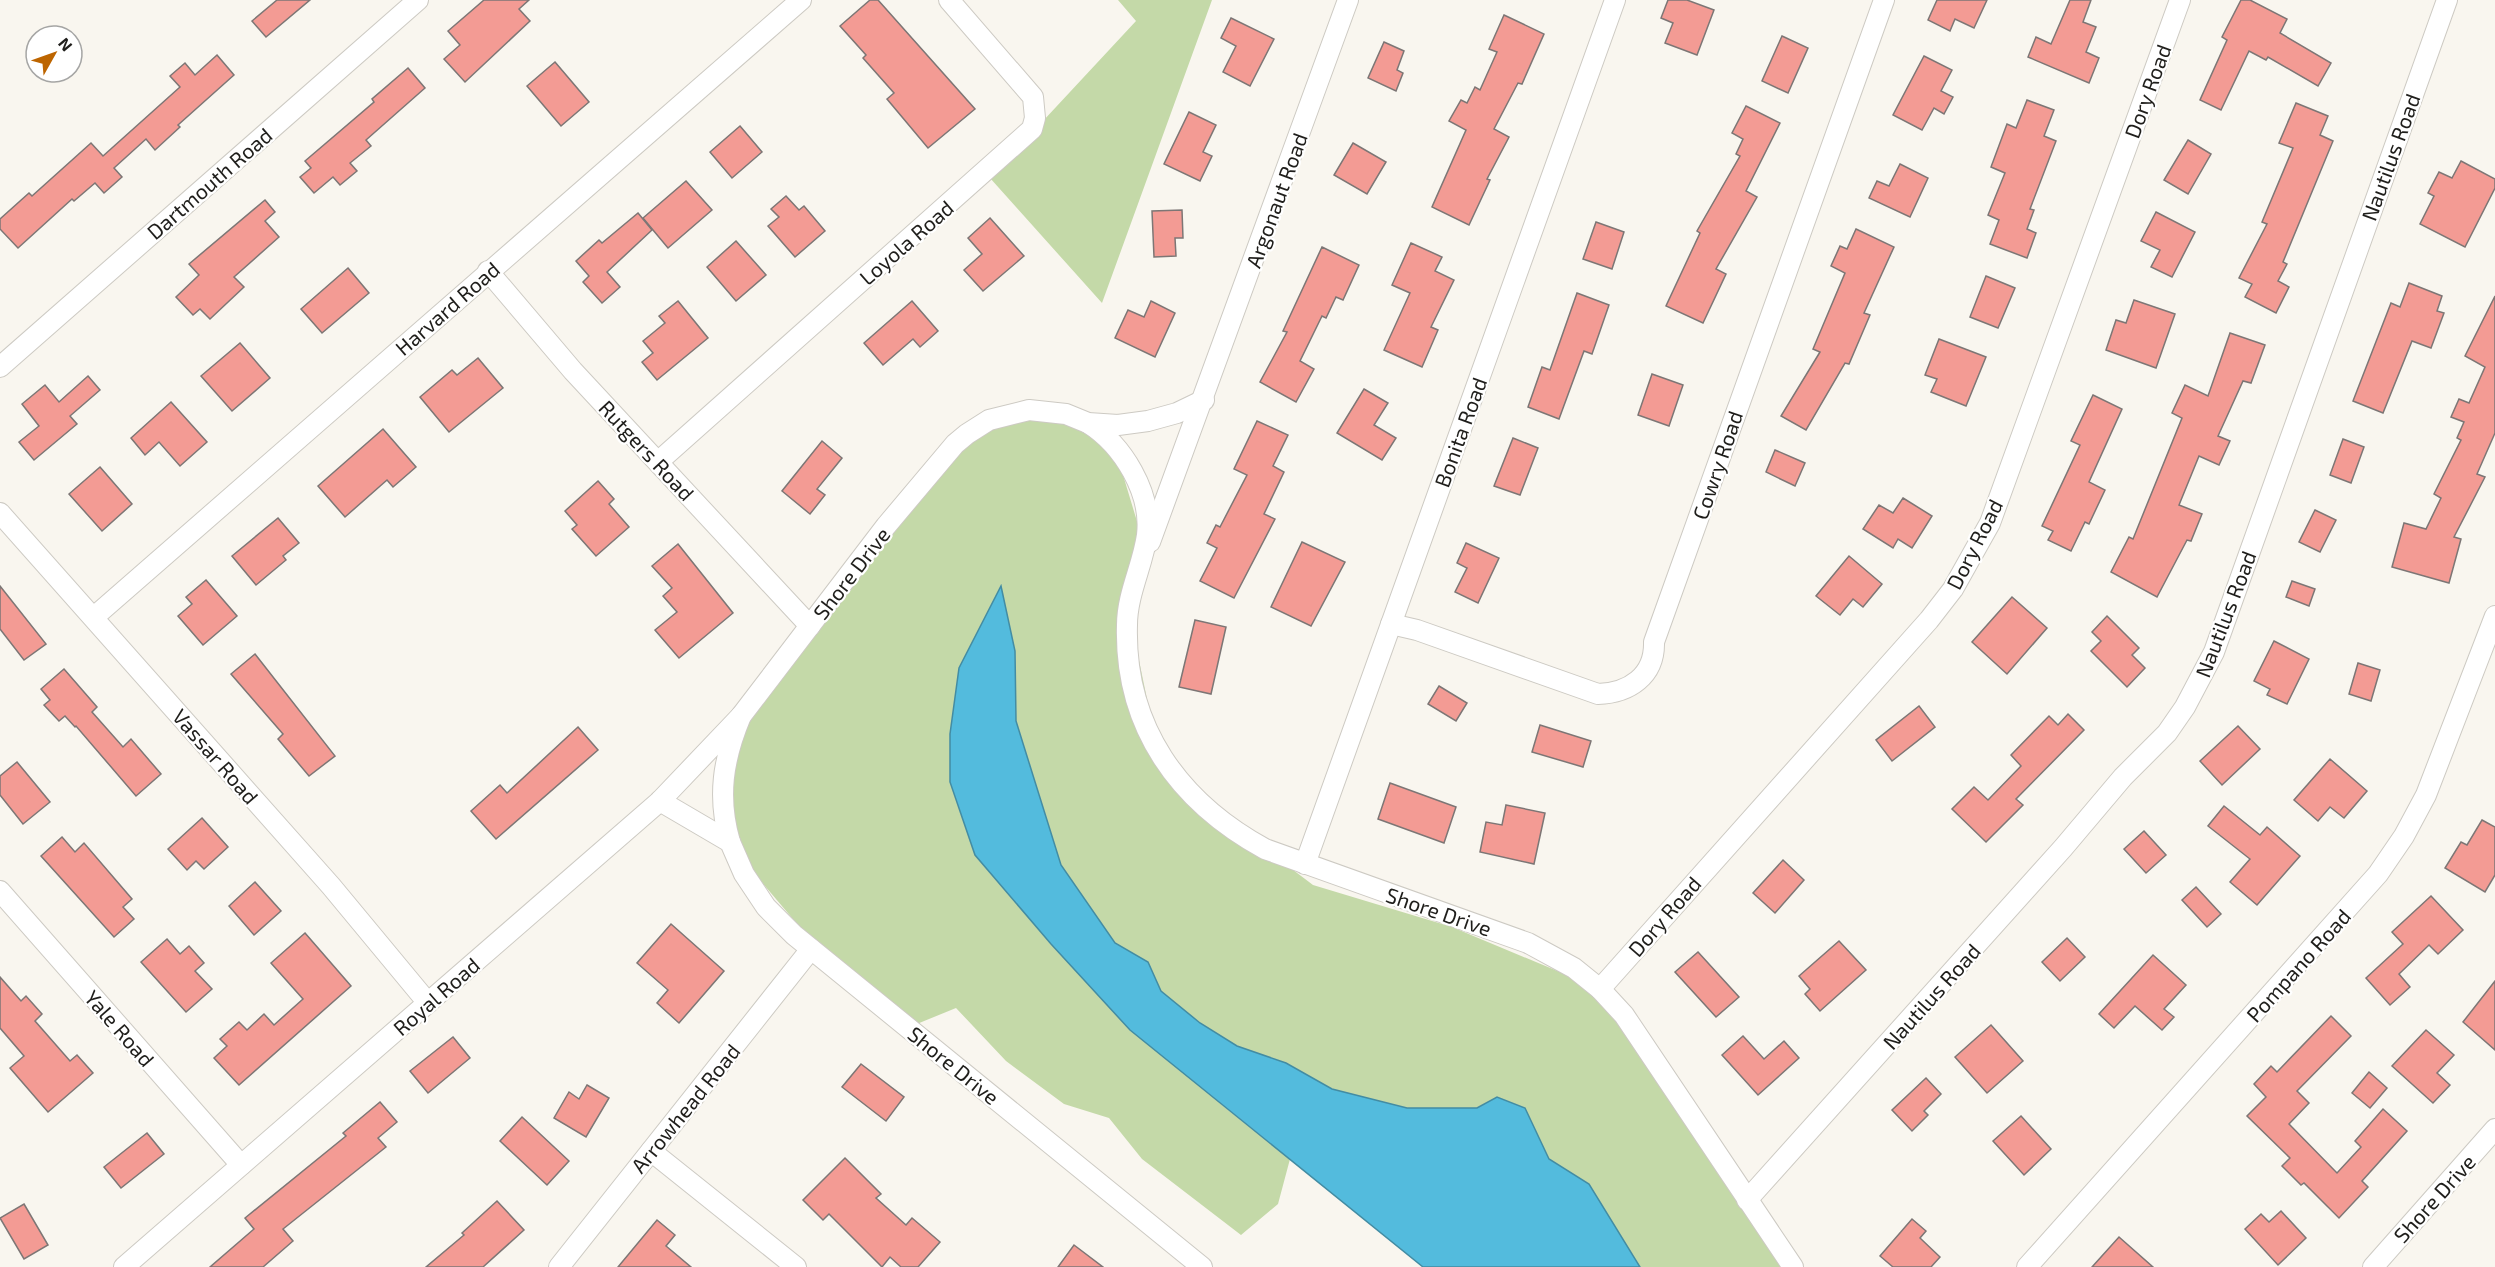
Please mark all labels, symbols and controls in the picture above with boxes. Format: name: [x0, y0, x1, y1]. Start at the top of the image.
north arrow: [24, 24, 84, 84]
text: N: [55, 34, 77, 55]
street label: Dory Road: [2118, 41, 2176, 141]
street label: Nautilus Road: [2355, 90, 2425, 224]
street label: Dartmouth Road: [141, 122, 277, 244]
street label: Argonaut Road: [1240, 129, 1312, 271]
street label: Loyola Road: [854, 194, 958, 290]
street label: Harvard Road: [390, 256, 504, 360]
street label: Bonita Road: [1429, 374, 1491, 490]
street label: Rutgers Road: [594, 395, 700, 505]
street label: Cowry Road: [1687, 407, 1747, 523]
street label: Dory Road: [1941, 495, 2007, 593]
street label: Shore Drive: [807, 522, 895, 624]
street label: Nautilus Road: [2189, 547, 2261, 681]
street label: Vassar Road: [168, 703, 264, 809]
street label: Dory Road: [1622, 871, 1706, 961]
street label: Shore Drive: [1383, 881, 1495, 941]
street label: Pompano Road: [2241, 903, 2355, 1027]
street label: Nautilus Road: [1877, 938, 1985, 1054]
street label: Royal Road: [388, 952, 484, 1040]
street label: Yale Road: [80, 985, 160, 1071]
street label: Shore Drive: [903, 1021, 1005, 1109]
street label: Arrowhead Road: [625, 1038, 745, 1178]
street label: Shore Drive: [2388, 1149, 2480, 1247]

